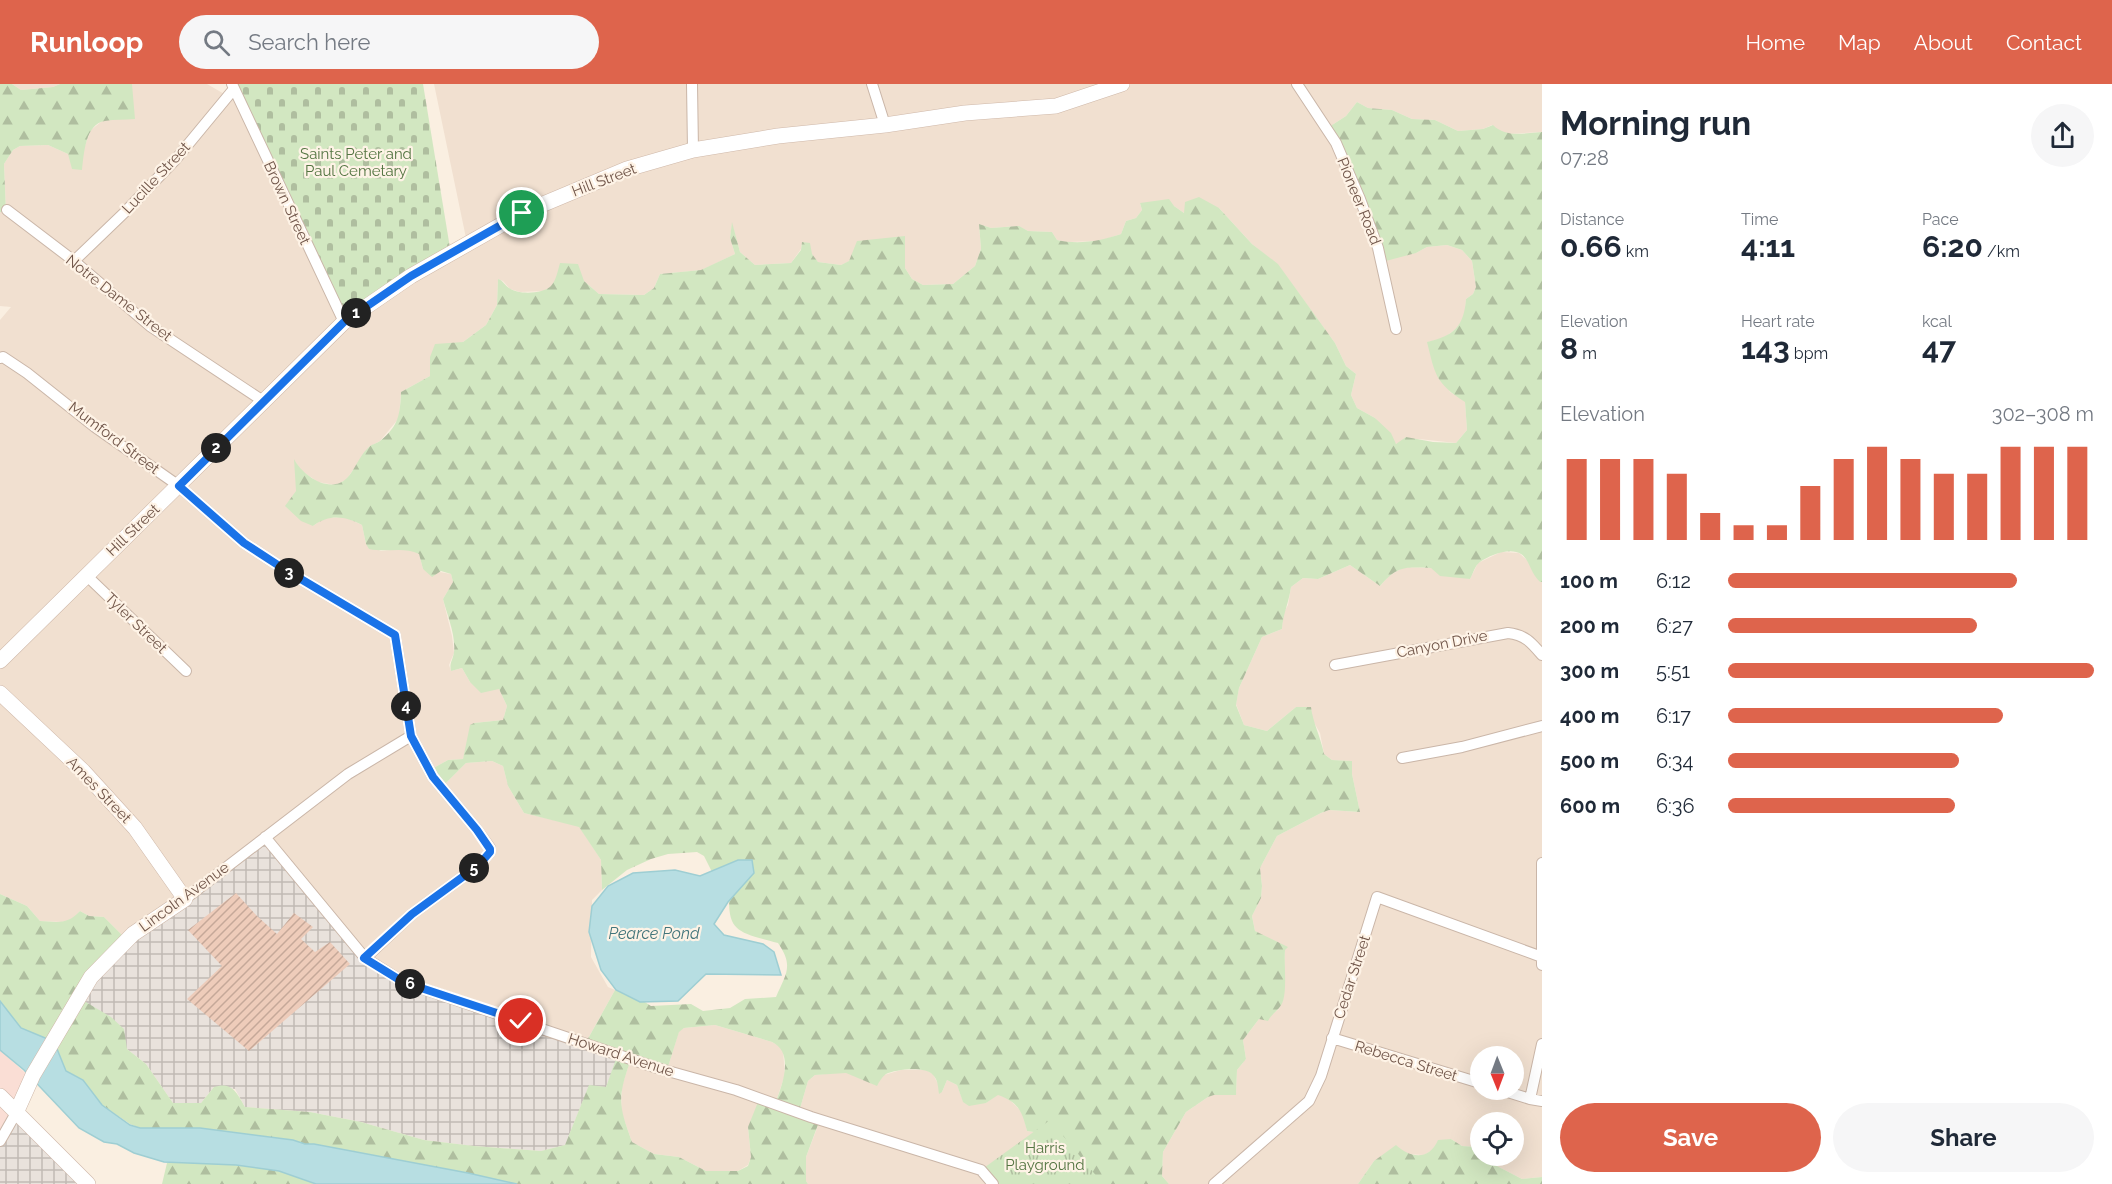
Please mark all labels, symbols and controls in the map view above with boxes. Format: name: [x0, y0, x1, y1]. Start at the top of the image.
search box: [179, 15, 599, 69]
text: Runloop: [30, 26, 143, 59]
icon: search: [200, 26, 233, 59]
text: Search here: [248, 29, 370, 55]
text: Home: [1746, 30, 1805, 55]
text: Map: [1838, 30, 1881, 55]
text: About: [1914, 30, 1973, 55]
text: Contact: [2006, 30, 2082, 55]
text: Morning run: [1560, 104, 1751, 143]
button: share: [2031, 104, 2094, 167]
street label: Lucille Street: [118, 138, 194, 218]
park label: Saints Peter and Paul Cemetary: [300, 145, 412, 180]
text: 07:28: [1560, 146, 1609, 170]
street label: Pioneer Road: [1333, 155, 1385, 247]
street label: Brown Street: [260, 158, 314, 248]
street label: Hill Street: [569, 160, 639, 200]
pin: [496, 187, 547, 238]
icon: arrive: [505, 196, 538, 229]
text: Distance: [1560, 210, 1624, 229]
text: Time: [1741, 210, 1778, 229]
text: Pace: [1922, 210, 1959, 229]
text: 0.66: [1560, 229, 1622, 264]
text: 4:11: [1741, 229, 1795, 264]
text: 6:20: [1922, 229, 1983, 264]
text: km: [1622, 242, 1649, 261]
text: /km: [1983, 242, 2020, 261]
street label: Notre Dame Street: [62, 251, 176, 345]
pin: 1: [341, 298, 371, 328]
text: 1: [352, 303, 360, 322]
text: Elevation: [1560, 312, 1628, 331]
text: Heart rate: [1741, 312, 1815, 331]
text: kcal: [1922, 312, 1952, 331]
text: 8: [1560, 331, 1578, 366]
text: 143: [1741, 331, 1790, 366]
text: 47: [1922, 331, 1956, 366]
text: m: [1578, 344, 1597, 363]
text: bpm: [1790, 344, 1828, 363]
street label: Mumford Street: [65, 398, 163, 478]
text: Elevation: [1560, 402, 1645, 426]
text: 302–308 m: [1992, 402, 2094, 426]
pin: 2: [201, 433, 231, 463]
text: 2: [211, 438, 221, 457]
street label: Hill Street: [102, 500, 164, 560]
pin: 3: [274, 558, 304, 588]
text: 3: [285, 563, 293, 582]
text: 100 m: [1560, 569, 1618, 593]
text: 6:12: [1656, 569, 1691, 593]
street label: Tyler Street: [101, 589, 171, 657]
text: 200 m: [1560, 614, 1619, 638]
text: 6:27: [1656, 614, 1693, 638]
street label: Canyon Drive: [1395, 626, 1489, 662]
text: 300 m: [1560, 659, 1619, 683]
text: 5:51: [1656, 659, 1690, 683]
pin: 4: [391, 691, 421, 721]
text: 4: [401, 696, 411, 715]
text: 400 m: [1560, 704, 1619, 728]
text: 6:17: [1656, 704, 1691, 728]
text: 500 m: [1560, 749, 1619, 773]
text: 6:34: [1656, 749, 1693, 773]
street label: Ames Street: [63, 753, 135, 827]
text: 600 m: [1560, 794, 1620, 818]
text: 6:36: [1656, 794, 1695, 818]
pin: 5: [459, 853, 489, 883]
street label: Lincoln Avenue: [136, 858, 233, 936]
text: 5: [470, 858, 478, 877]
water label: Pearce Pond: [608, 924, 700, 943]
street label: Cedar Street: [1330, 933, 1374, 1021]
pin: 6: [395, 969, 425, 999]
text: 6: [405, 974, 415, 993]
pin: [495, 995, 546, 1046]
icon: check: [504, 1004, 537, 1037]
street label: Howard Avenue: [566, 1029, 676, 1081]
street label: Rebecca Street: [1352, 1037, 1460, 1085]
north arrow: [1470, 1046, 1524, 1100]
map controls: [1470, 1046, 1524, 1166]
button: Save: [1560, 1103, 1821, 1172]
button: Share: [1833, 1103, 2094, 1172]
button: locate: [1470, 1112, 1524, 1166]
park label: Harris Playground: [1005, 1139, 1085, 1174]

